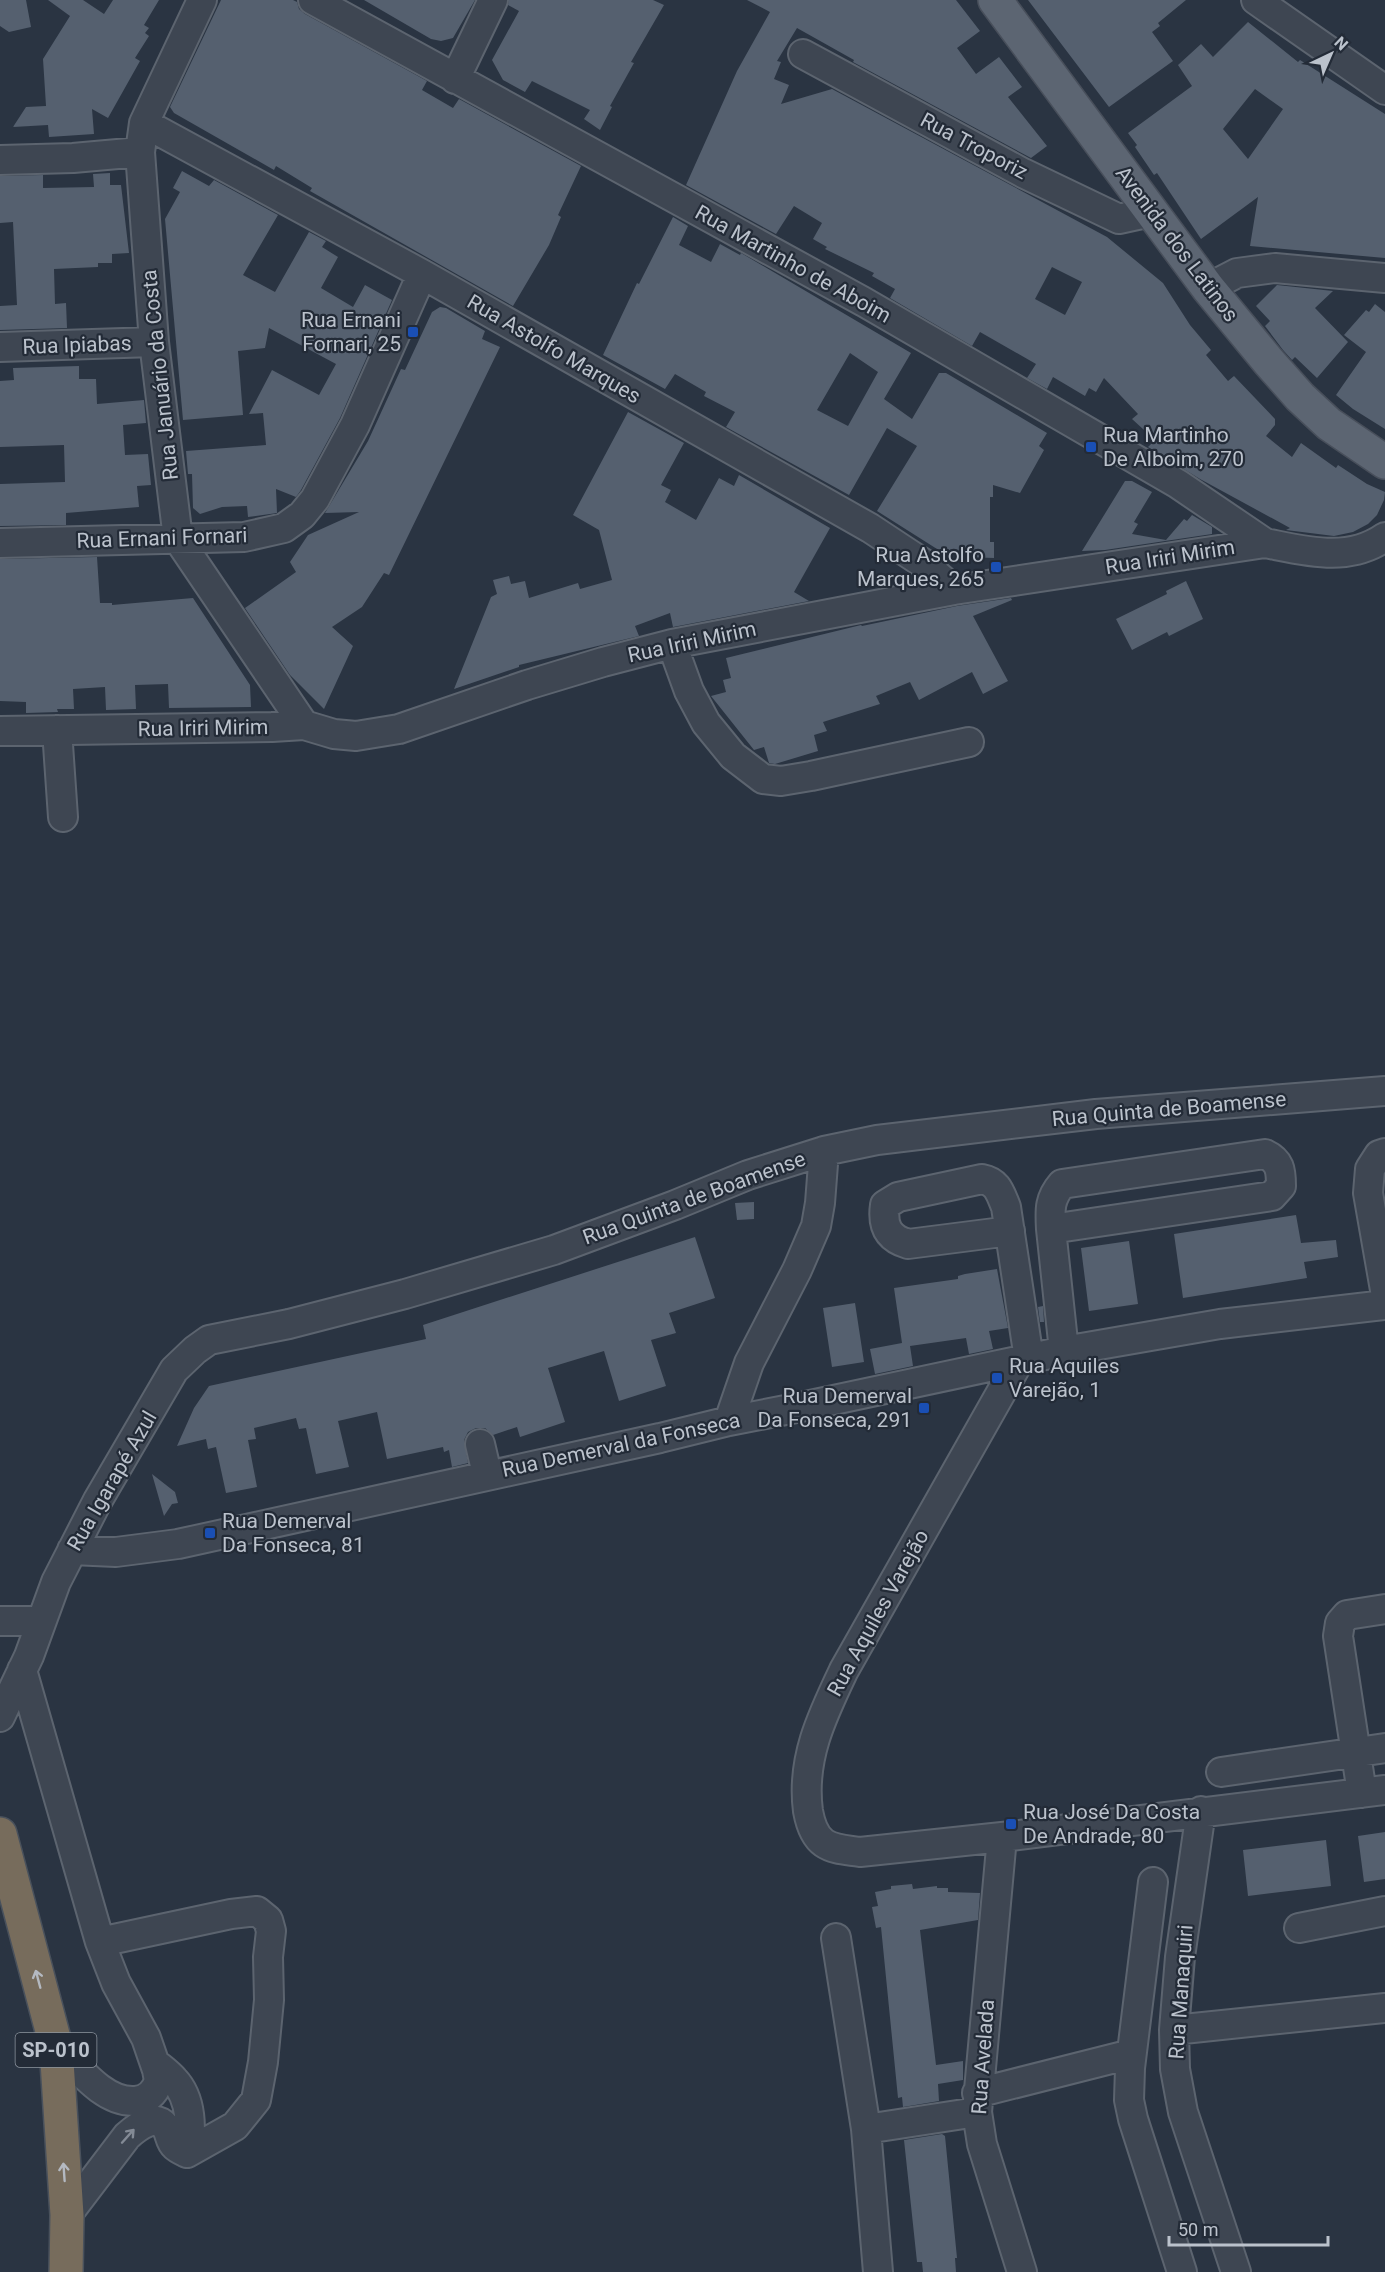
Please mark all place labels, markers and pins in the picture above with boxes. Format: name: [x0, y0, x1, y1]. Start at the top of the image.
place label: Rua Ernani Fornari, 25: [301, 308, 401, 356]
marker: Rua Ernani Fornari, 25: [406, 325, 420, 339]
place label: Rua Martinho De Alboim, 270: [1103, 423, 1244, 471]
marker: Rua Martinho De Alboim, 270: [1084, 440, 1098, 454]
place label: Rua Astolfo Marques, 265: [857, 543, 984, 591]
marker: Rua Astolfo Marques, 265: [989, 560, 1003, 574]
place label: Rua Aquiles Varejão, 1: [1009, 1354, 1120, 1402]
marker: Rua Aquiles Varejão, 1: [990, 1371, 1004, 1385]
place label: Rua Demerval Da Fonseca, 291: [757, 1384, 912, 1432]
marker: Rua Demerval Da Fonseca, 291: [917, 1401, 931, 1415]
place label: Rua Demerval Da Fonseca, 81: [222, 1509, 365, 1557]
marker: Rua Demerval Da Fonseca, 81: [203, 1526, 217, 1540]
place label: Rua José Da Costa De Andrade, 80: [1023, 1800, 1200, 1848]
marker: Rua José Da Costa De Andrade, 80: [1004, 1817, 1018, 1831]

